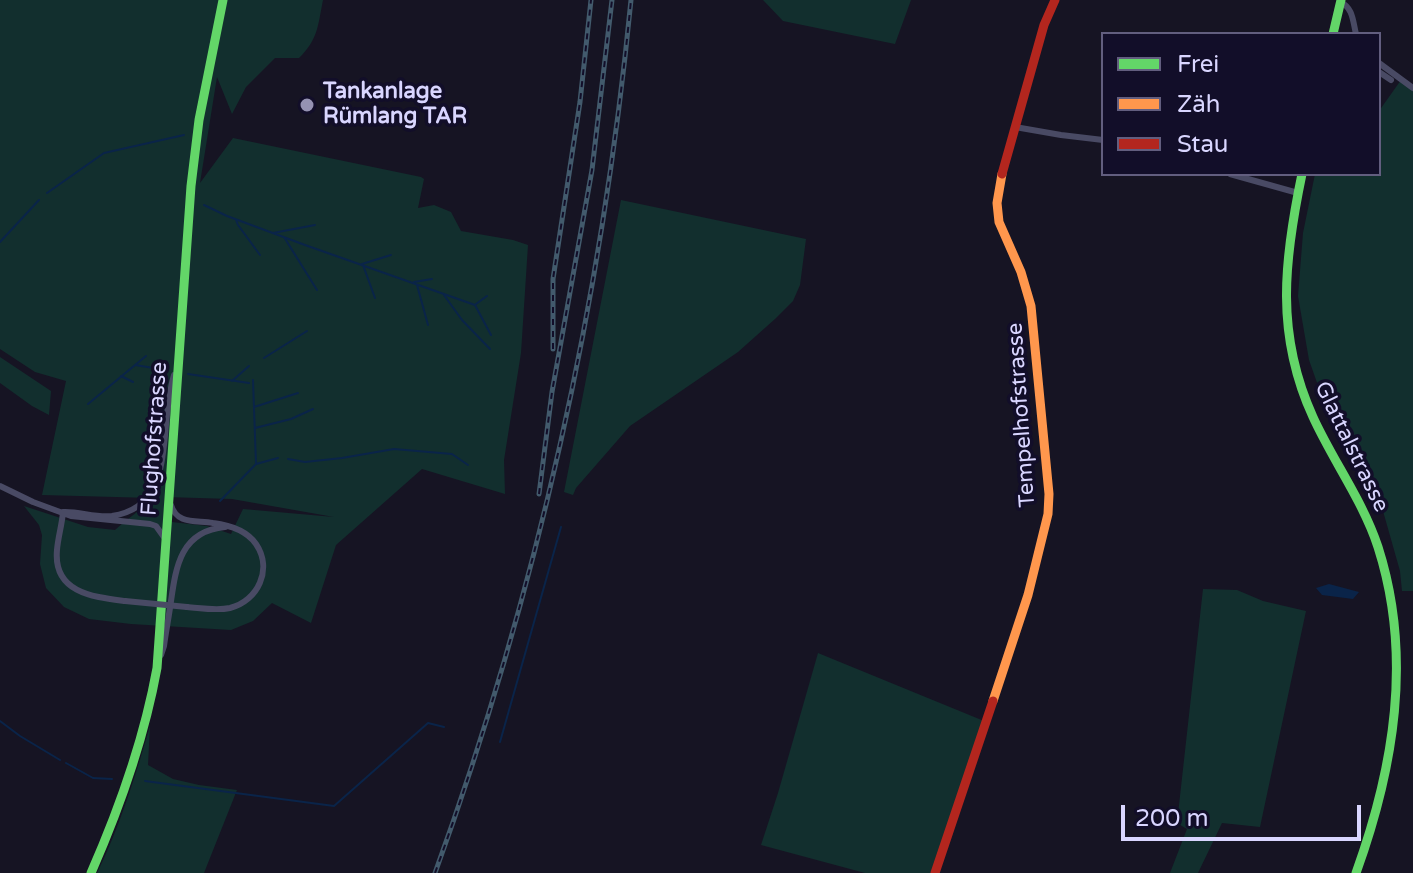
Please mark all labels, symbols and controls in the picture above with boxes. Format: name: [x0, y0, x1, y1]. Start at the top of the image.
legend: [1101, 32, 1381, 176]
text: Frei: [1177, 50, 1219, 79]
place label: Tankanlage Rümlang TAR: [323, 79, 467, 130]
text: Zäh: [1177, 90, 1220, 119]
marker: Tankanlage Rümlang TAR: [298, 96, 316, 114]
text: Stau: [1177, 130, 1228, 159]
street label: Tempelhofstrasse: [1002, 322, 1042, 508]
street label: Flughofstrasse: [136, 361, 174, 517]
street label: Glattalstrasse: [1308, 377, 1394, 517]
scale bar: [1125, 789, 1365, 839]
text: 200 m: [1135, 804, 1209, 833]

